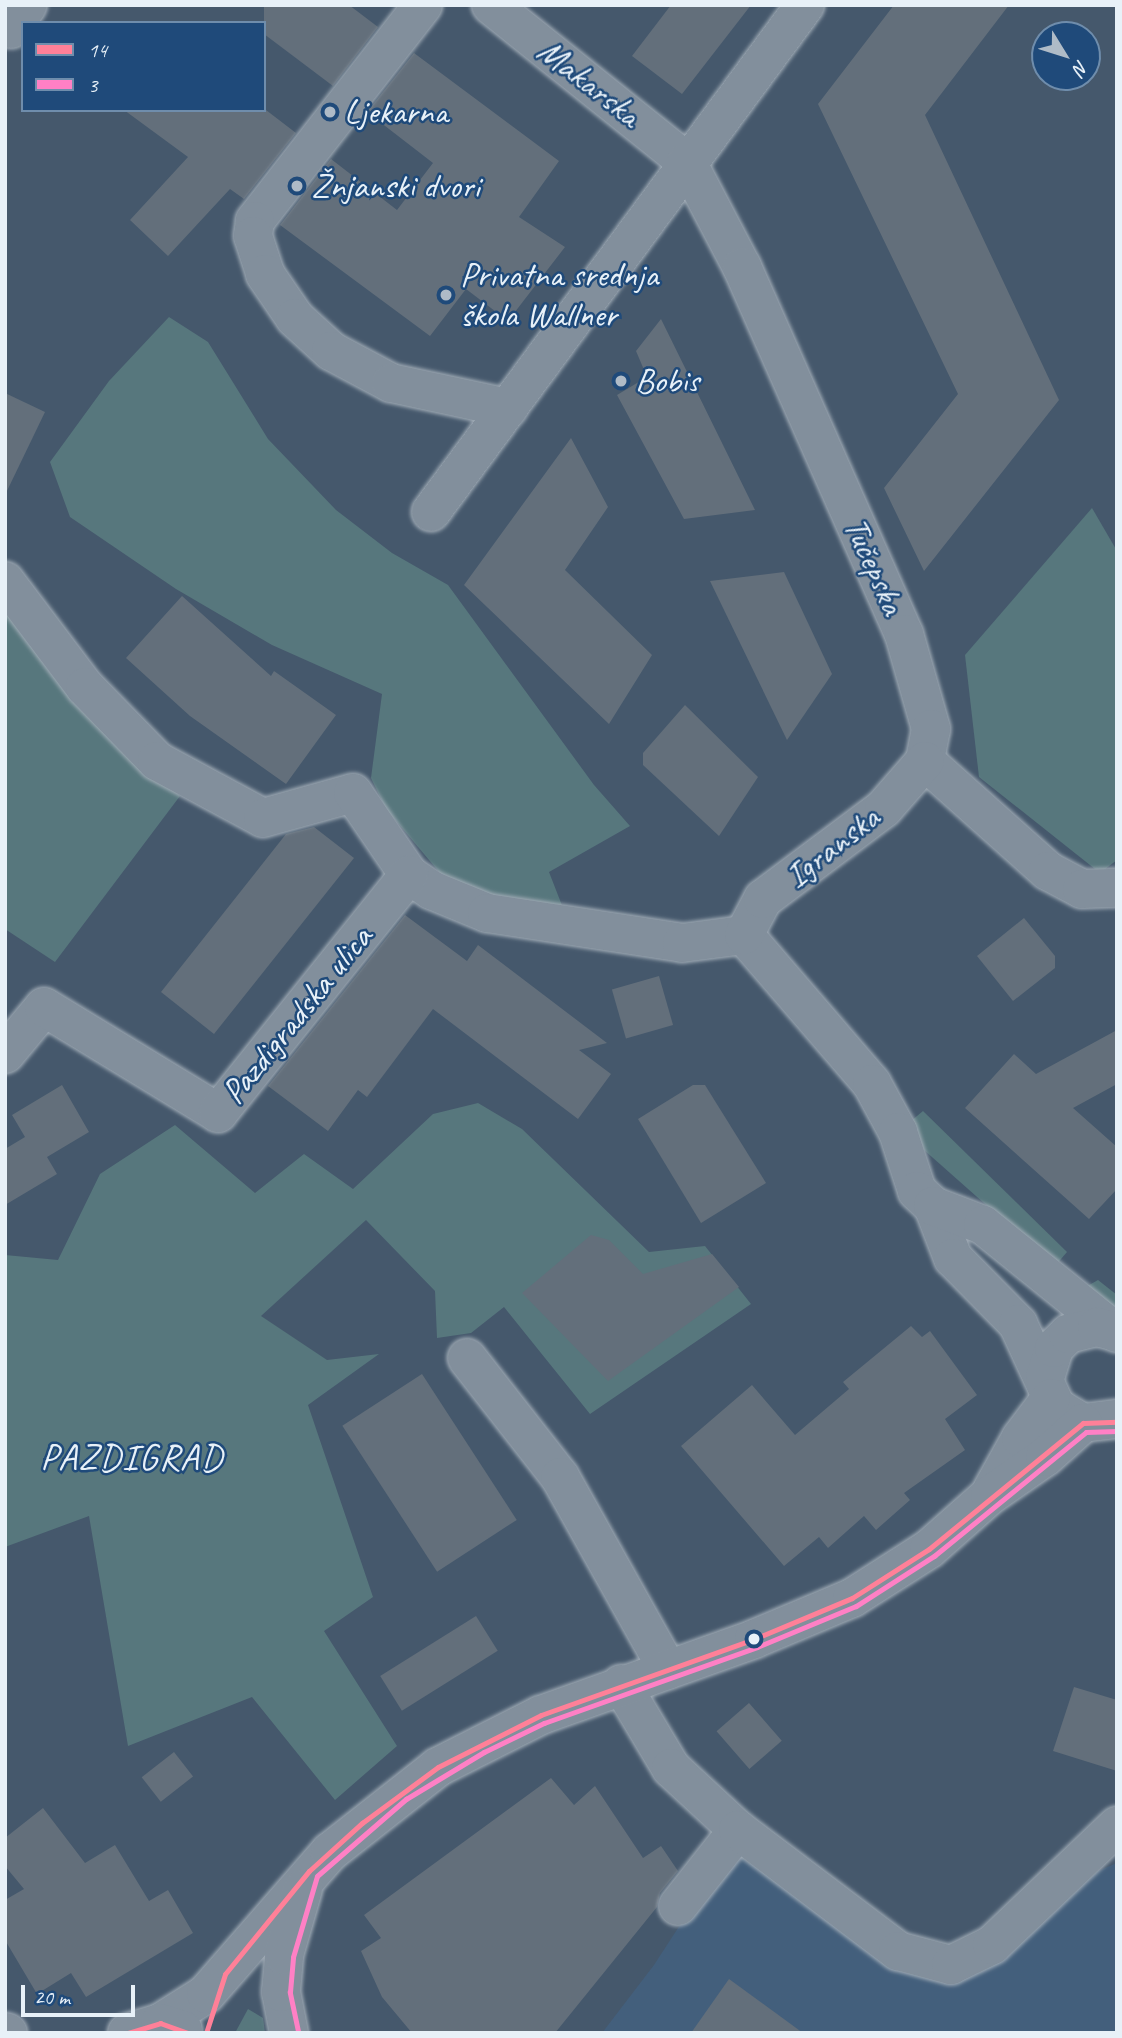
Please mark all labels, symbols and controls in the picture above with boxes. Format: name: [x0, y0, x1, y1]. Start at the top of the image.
legend: [21, 21, 266, 112]
north arrow: [1031, 21, 1101, 91]
street label: Makarska: [529, 30, 649, 136]
text: 14: [88, 37, 107, 63]
text: N: [1068, 56, 1094, 80]
text: 3: [88, 72, 97, 98]
place label: Ljekarna: [344, 91, 448, 133]
marker: Ljekarna: [322, 104, 338, 120]
place label: Žnjanski dvori: [311, 165, 480, 207]
marker: Žnjanski dvori: [289, 178, 305, 194]
place label: Privatna srednja škola Wallner: [460, 254, 658, 336]
marker: Privatna srednja škola Wallner: [438, 287, 454, 303]
place label: Bobis: [635, 360, 699, 402]
marker: Bobis: [613, 373, 629, 389]
street label: Tučepska: [834, 511, 914, 621]
street label: Igranska: [776, 797, 888, 897]
street label: Pazdigradska ulica: [213, 918, 381, 1112]
district label: PAZDIGRAD: [42, 1435, 222, 1479]
unlabelled marker: [747, 1632, 761, 1646]
scale bar: [24, 1972, 138, 2016]
text: 20 m: [34, 1984, 70, 2010]

